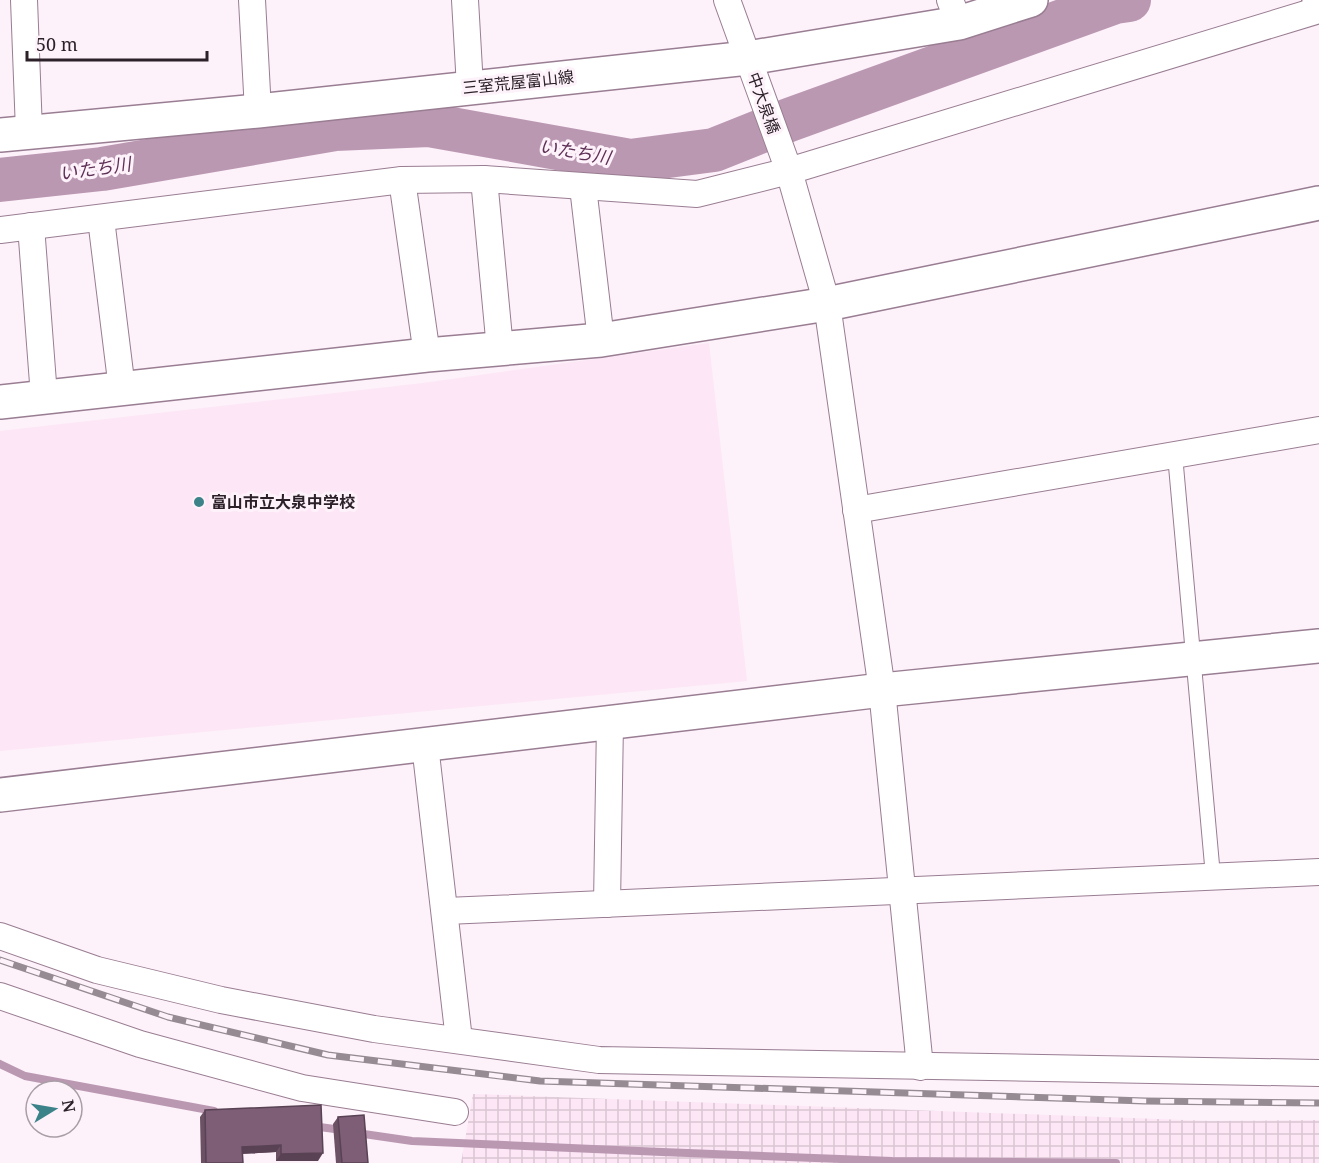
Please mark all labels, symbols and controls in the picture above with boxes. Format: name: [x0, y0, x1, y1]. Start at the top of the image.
scale bar: [27, 24, 207, 62]
text: 50 m: [36, 32, 78, 56]
street label: 三室荒屋富山線: [461, 65, 575, 99]
street label: 中大泉橋: [743, 69, 785, 137]
water label: いたち川: [537, 133, 615, 169]
water label: いたち川: [58, 151, 134, 185]
place label: 富山市立大泉中学校: [211, 491, 355, 513]
marker: 富山市立大泉中学校: [192, 495, 206, 509]
north arrow: [24, 1079, 84, 1139]
text: N: [57, 1098, 81, 1115]

